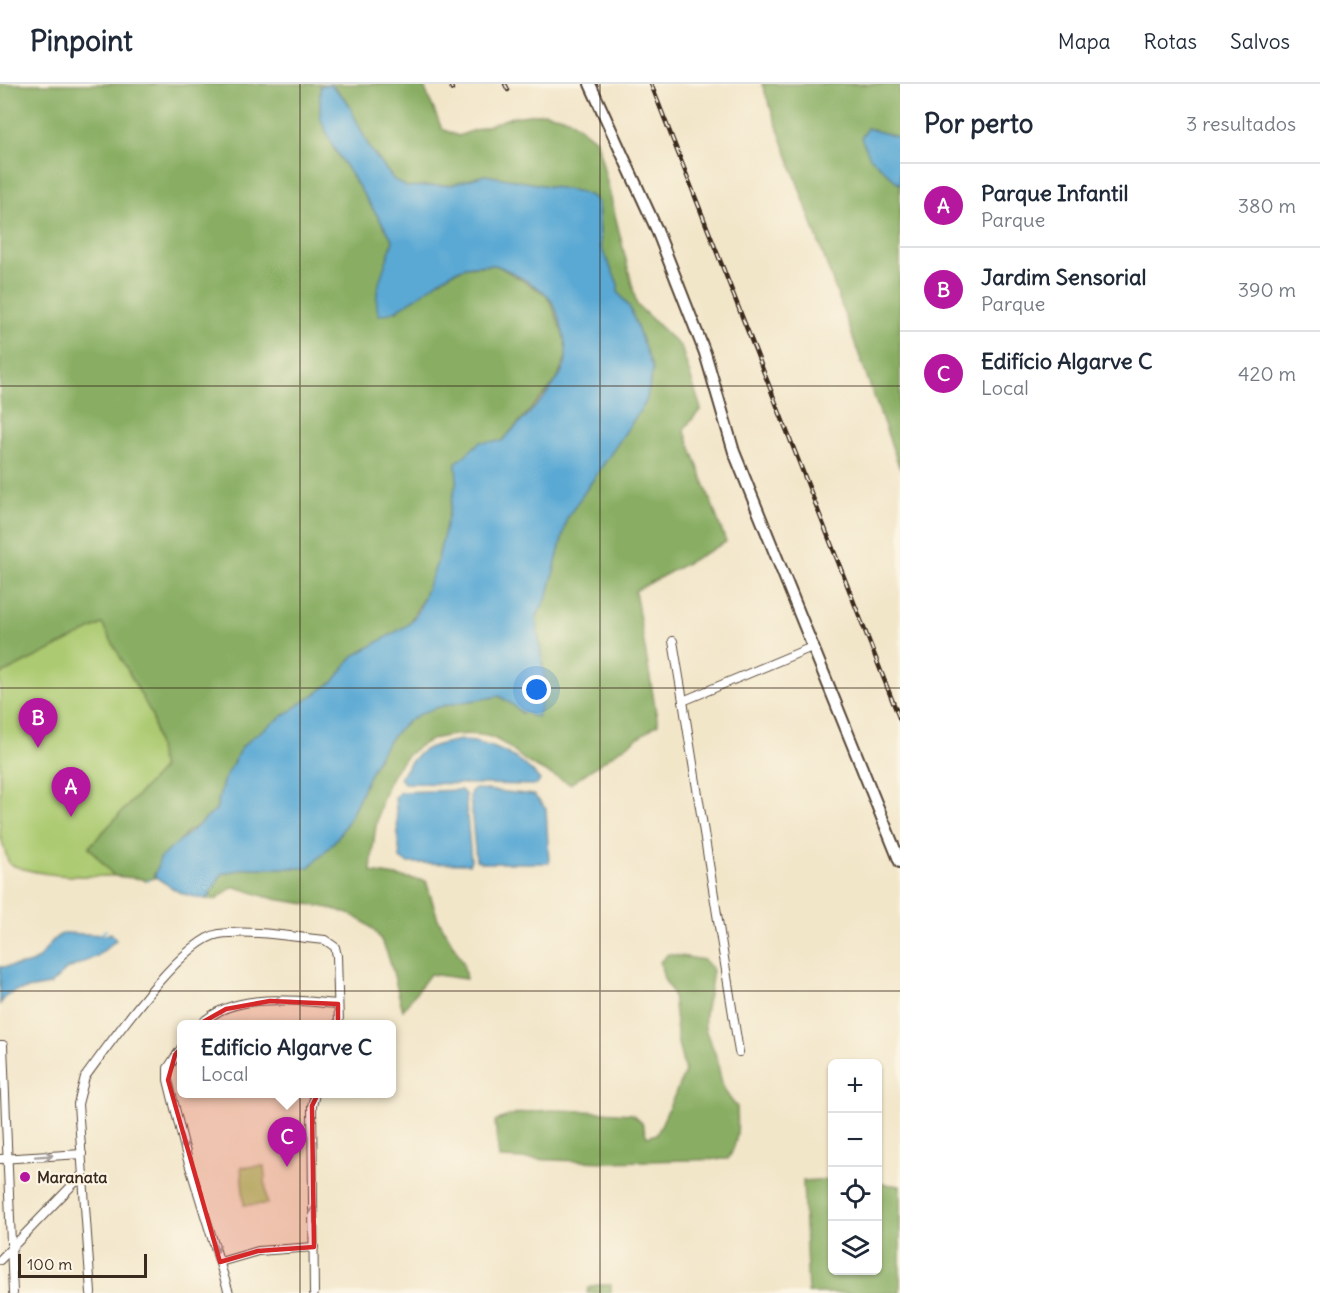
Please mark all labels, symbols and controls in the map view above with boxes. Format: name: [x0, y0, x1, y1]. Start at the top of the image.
text: Pinpoint: [30, 23, 133, 59]
text: Mapa: [1058, 28, 1111, 55]
text: Rotas: [1144, 28, 1197, 55]
text: Salvos: [1230, 28, 1290, 55]
text: Por perto: [924, 107, 1033, 140]
text: 3 resultados: [1186, 111, 1296, 136]
text: Parque Infantil: [981, 179, 1128, 207]
text: A: [937, 193, 950, 218]
text: 380 m: [1238, 193, 1296, 218]
text: Parque: [981, 207, 1045, 232]
text: Jardim Sensorial: [981, 263, 1146, 291]
text: B: [937, 277, 950, 302]
text: 390 m: [1238, 277, 1296, 302]
text: Parque: [981, 291, 1045, 316]
text: Edifício Algarve C: [981, 347, 1152, 375]
text: C: [937, 361, 950, 386]
text: 420 m: [1238, 361, 1296, 386]
text: Local: [981, 375, 1029, 400]
your location: [522, 675, 551, 704]
pin: B: [18, 698, 57, 748]
pin: A: [52, 768, 90, 817]
one-way arrow: [272, 995, 292, 1007]
popup: [177, 1020, 396, 1098]
text: Edifício Algarve C: [201, 1033, 372, 1061]
map controls: [828, 1059, 882, 1275]
button: +: [828, 1059, 882, 1113]
text: Local: [201, 1061, 249, 1086]
button: −: [828, 1113, 882, 1167]
pin: C: [268, 1118, 306, 1167]
one-way arrow: [178, 1131, 189, 1150]
one-way arrow: [33, 1151, 53, 1162]
place label: Maranata: [37, 1167, 107, 1187]
button: locate: [828, 1167, 882, 1221]
marker: Maranata: [18, 1170, 32, 1184]
one-way arrow: [308, 1204, 319, 1224]
button: layers: [828, 1221, 882, 1275]
one-way arrow: [210, 1234, 221, 1253]
scale bar: [18, 1251, 147, 1278]
text: 100 m: [27, 1254, 72, 1274]

